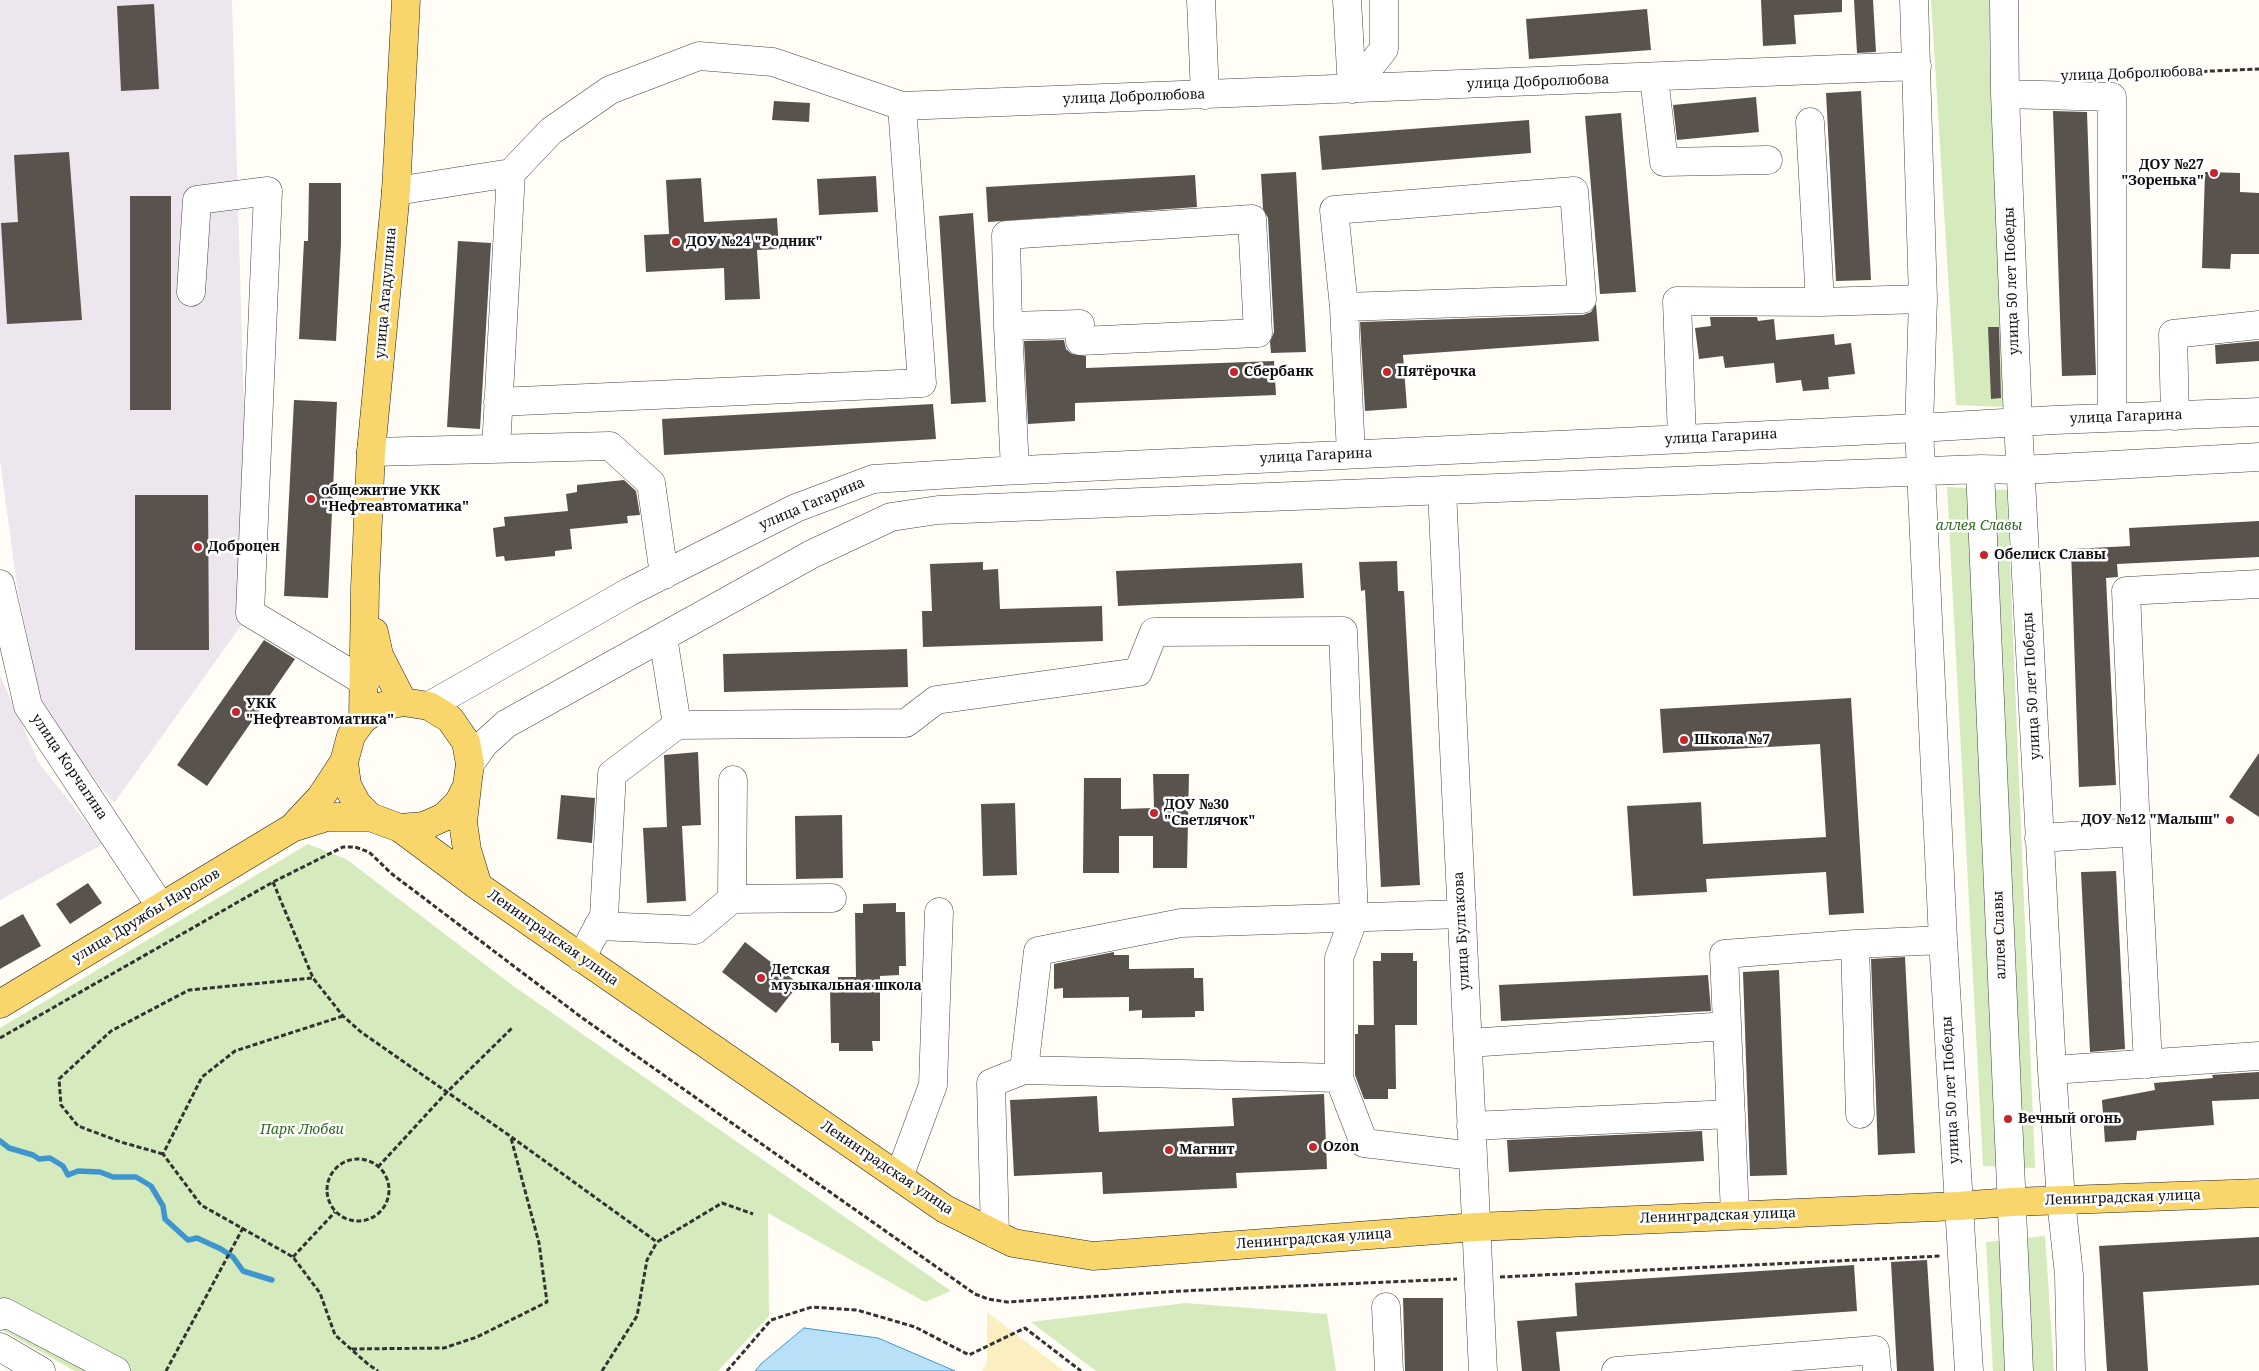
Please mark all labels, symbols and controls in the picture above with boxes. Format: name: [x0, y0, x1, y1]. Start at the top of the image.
street label: улица Добролюбова: [2060, 63, 2204, 85]
street label: улица Добролюбова: [1466, 71, 1610, 93]
street label: улица Добролюбова: [1062, 86, 1206, 108]
place label: ДОУ №27 "Зоренька": [2121, 157, 2204, 190]
marker: ДОУ №27 "Зоренька": [2208, 167, 2220, 179]
street label: улица 50 лет Победы: [2001, 207, 2023, 355]
street label: улица Агадуллина: [372, 227, 400, 359]
place label: ДОУ №24 "Родник": [686, 234, 823, 250]
marker: ДОУ №24 "Родник": [670, 236, 682, 248]
place label: Сбербанк: [1244, 364, 1314, 380]
place label: Пятёрочка: [1397, 364, 1476, 380]
marker: Сбербанк: [1228, 366, 1240, 378]
marker: Пятёрочка: [1381, 366, 1393, 378]
street label: улица Гагарина: [2069, 407, 2183, 427]
street label: улица Гагарина: [1664, 426, 1778, 448]
street label: улица Гагарина: [1259, 445, 1373, 467]
street label: улица Гагарина: [757, 474, 867, 534]
place label: общежитие УКК "Нефтеавтоматика": [321, 483, 469, 516]
marker: общежитие УКК "Нефтеавтоматика": [305, 493, 317, 505]
park label: аллея Славы: [1936, 518, 2022, 534]
place label: Доброцен: [208, 539, 280, 555]
marker: Доброцен: [192, 541, 204, 553]
place label: Обелиск Славы: [1994, 547, 2106, 563]
marker: Обелиск Славы: [1978, 549, 1990, 561]
street label: улица 50 лет Победы: [2020, 612, 2044, 760]
place label: УКК "Нефтеавтоматика": [246, 696, 394, 729]
marker: УКК "Нефтеавтоматика": [230, 706, 242, 718]
street label: улица Корчагина: [27, 711, 111, 823]
place label: Школа №7: [1694, 732, 1770, 748]
marker: Школа №7: [1678, 734, 1690, 746]
place label: ДОУ №30 "Светлячок": [1164, 797, 1255, 830]
marker: ДОУ №30 "Светлячок": [1148, 807, 1160, 819]
place label: ДОУ №12 "Малыш": [2081, 812, 2220, 828]
marker: ДОУ №12 "Малыш": [2224, 814, 2236, 826]
street label: улица Дружбы Народов: [69, 865, 223, 967]
street label: улица Булгакова: [1450, 871, 1474, 991]
street label: Ленинградская улица: [484, 886, 622, 990]
street label: аллея Славы: [1990, 890, 2010, 980]
place label: Детская музыкальная школа: [771, 962, 922, 994]
marker: Детская музыкальная школа: [755, 972, 767, 984]
street label: улица 50 лет Победы: [1939, 1016, 1963, 1164]
place label: Вечный огонь: [2018, 1111, 2121, 1127]
marker: Вечный огонь: [2002, 1113, 2014, 1125]
street label: Ленинградская улица: [818, 1117, 956, 1219]
park label: Парк Любви: [260, 1122, 344, 1138]
place label: Ozon: [1323, 1139, 1359, 1155]
marker: Ozon: [1307, 1141, 1319, 1153]
place label: Магнит: [1179, 1142, 1235, 1158]
marker: Магнит: [1163, 1144, 1175, 1156]
street label: Ленинградская улица: [2045, 1187, 2201, 1209]
street label: Ленинградская улица: [1640, 1205, 1796, 1227]
street label: Ленинградская улица: [1236, 1225, 1392, 1253]

